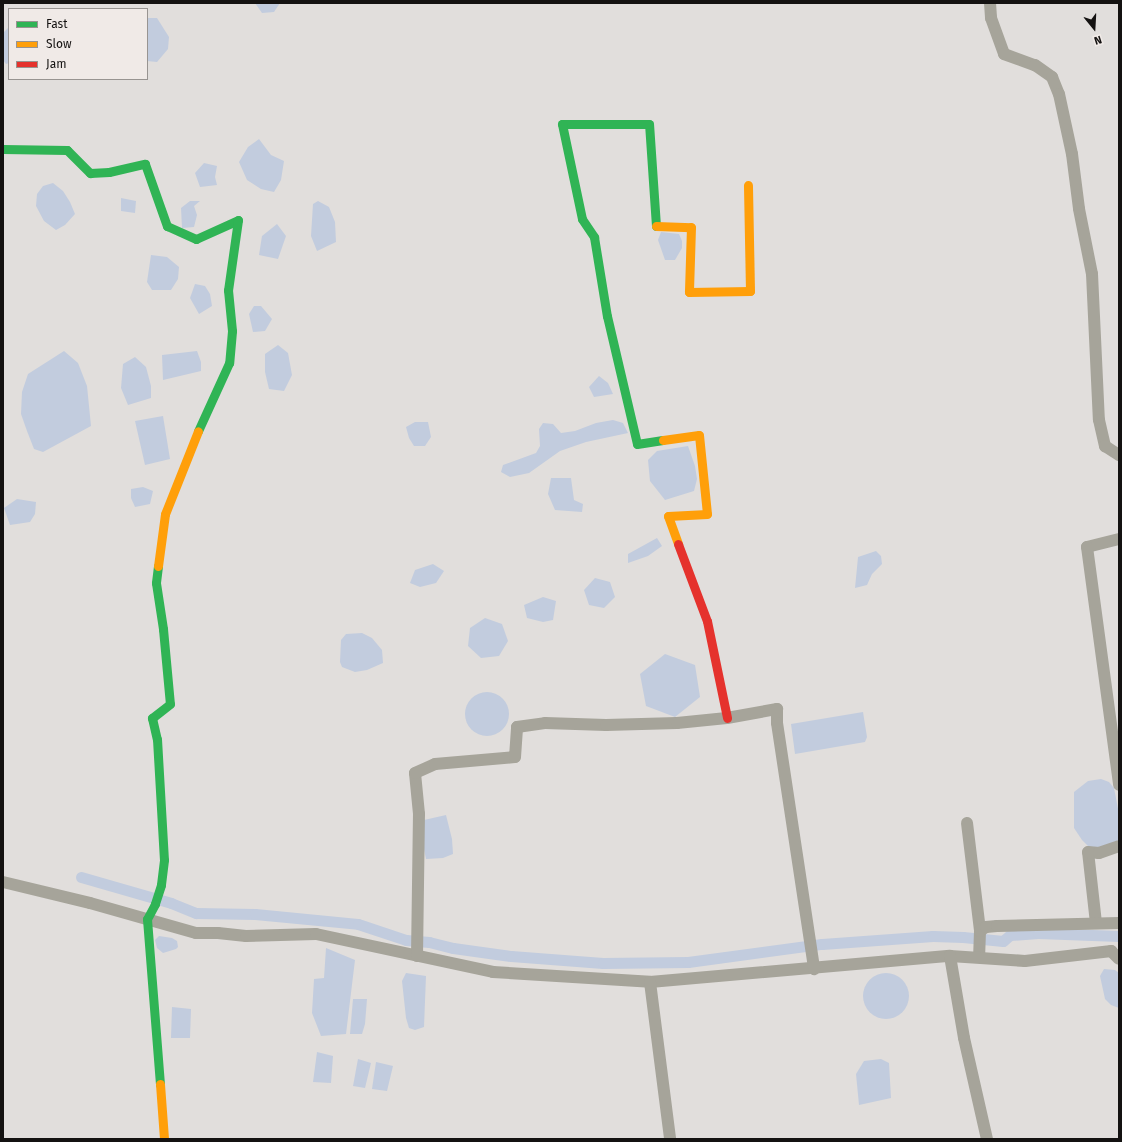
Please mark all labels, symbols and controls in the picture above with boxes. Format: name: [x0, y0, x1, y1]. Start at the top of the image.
legend: [8, 8, 148, 80]
north arrow: [1074, 8, 1114, 48]
text: Fast: [46, 17, 68, 31]
text: N: [1092, 33, 1103, 47]
text: Slow: [46, 37, 72, 51]
text: Jam: [46, 57, 66, 71]

